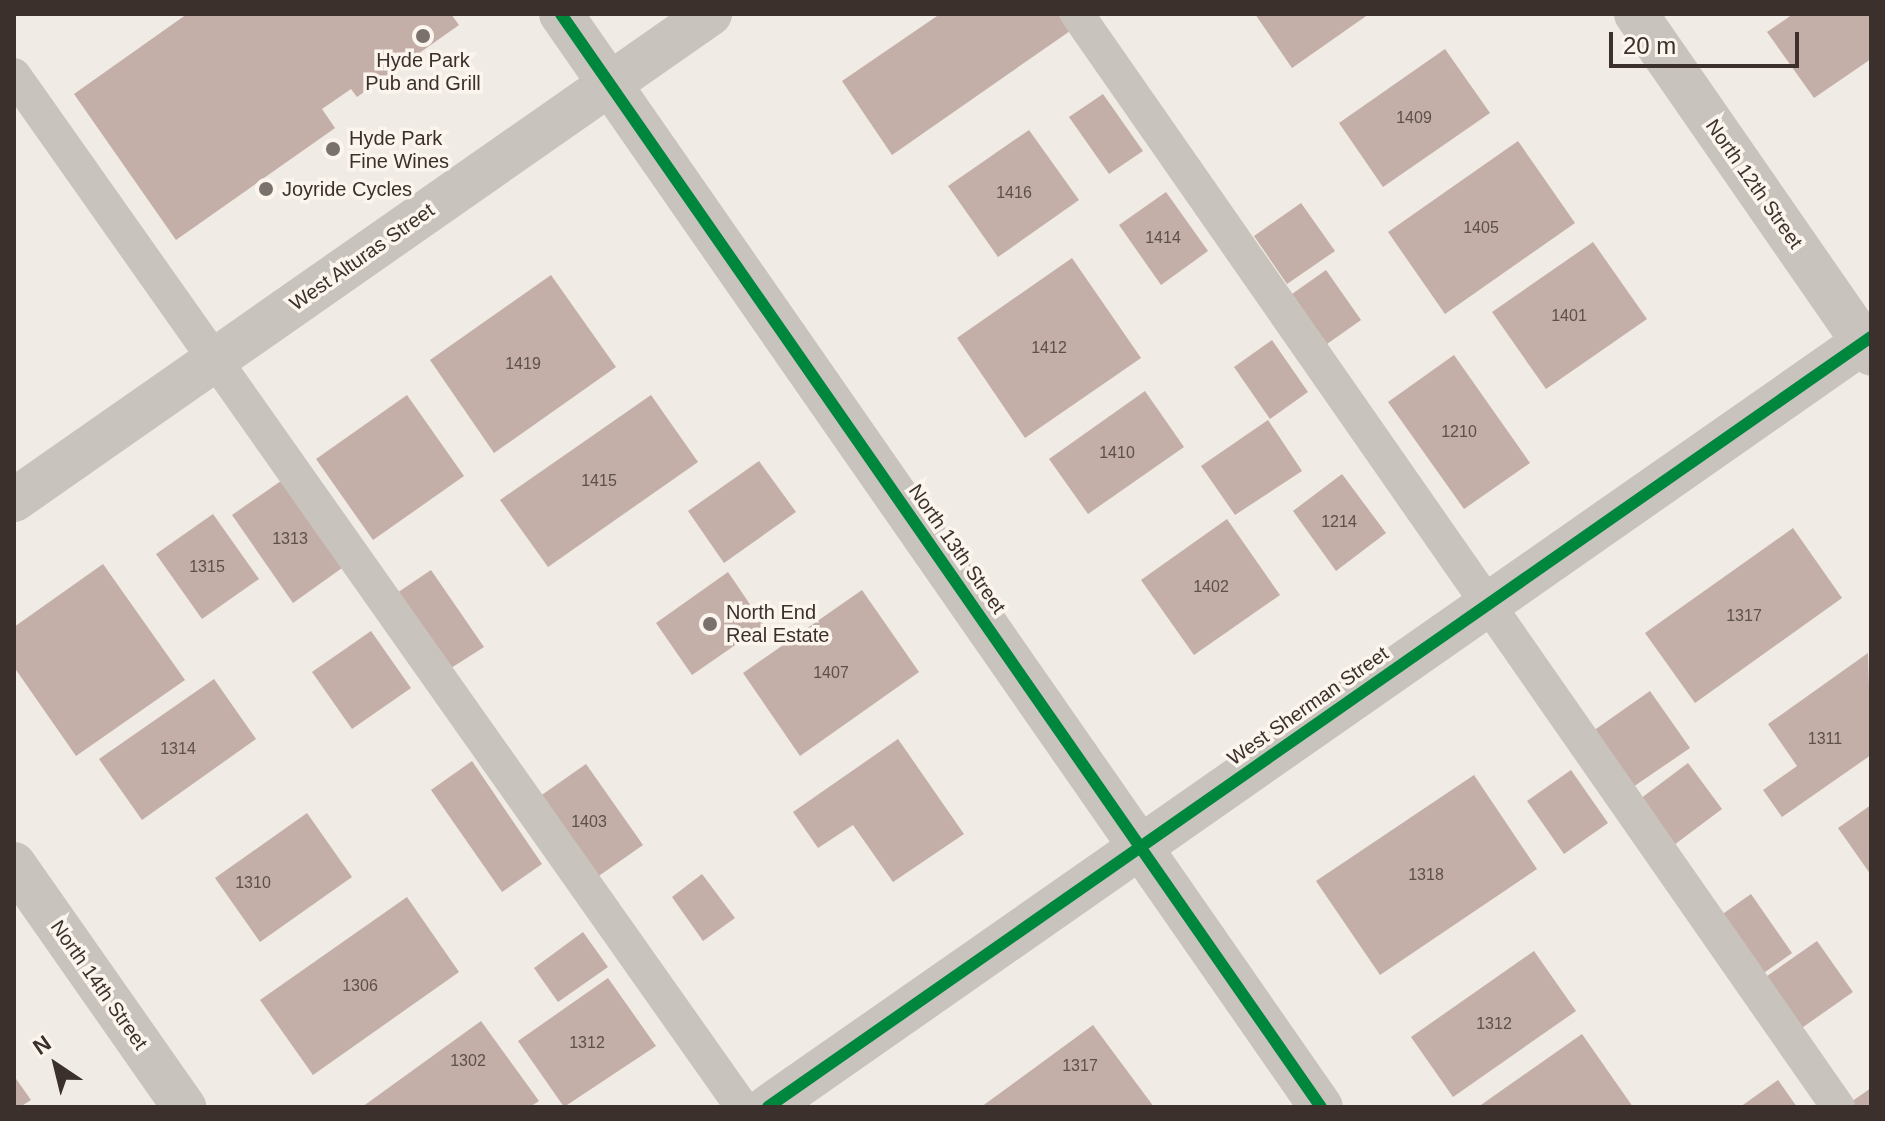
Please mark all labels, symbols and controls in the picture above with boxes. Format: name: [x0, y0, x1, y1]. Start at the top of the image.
scale bar: [1613, 16, 1803, 66]
marker: Hyde Park Pub and Grill: [414, 27, 432, 45]
text: 20 m: [1623, 32, 1676, 59]
place label: Hyde Park Pub and Grill: [365, 48, 481, 95]
house number: 1409: [1396, 108, 1432, 128]
street label: North 12th Street: [1700, 115, 1808, 253]
place label: Hyde Park Fine Wines: [349, 126, 449, 173]
marker: Hyde Park Fine Wines: [324, 140, 342, 158]
place label: Joyride Cycles: [282, 177, 412, 201]
marker: Joyride Cycles: [257, 180, 275, 198]
house number: 1416: [996, 183, 1032, 203]
street label: West Alturas Street: [285, 198, 439, 316]
house number: 1405: [1463, 218, 1499, 238]
house number: 1414: [1145, 228, 1181, 248]
house number: 1401: [1551, 306, 1587, 326]
house number: 1412: [1031, 338, 1067, 358]
house number: 1419: [505, 354, 541, 374]
house number: 1210: [1441, 422, 1477, 442]
house number: 1410: [1099, 443, 1135, 463]
house number: 1415: [581, 471, 617, 491]
street label: North 13th Street: [903, 480, 1011, 618]
house number: 1214: [1321, 512, 1357, 532]
house number: 1313: [272, 529, 308, 549]
house number: 1315: [189, 557, 225, 577]
house number: 1402: [1193, 577, 1229, 597]
place label: North End Real Estate: [726, 600, 829, 647]
house number: 1317: [1726, 606, 1762, 626]
marker: North End Real Estate: [701, 615, 719, 633]
street label: West Sherman Street: [1223, 641, 1393, 771]
house number: 1407: [813, 663, 849, 683]
house number: 1311: [1808, 729, 1842, 749]
house number: 1314: [160, 739, 196, 759]
house number: 1403: [571, 812, 607, 832]
house number: 1318: [1408, 865, 1444, 885]
house number: 1310: [235, 873, 271, 893]
street label: North 14th Street: [45, 916, 153, 1054]
house number: 1306: [342, 976, 378, 996]
house number: 1312: [1476, 1014, 1512, 1034]
north arrow: [16, 1025, 96, 1105]
text: N: [28, 1030, 56, 1060]
house number: 1312: [569, 1033, 605, 1053]
house number: 1302: [450, 1051, 486, 1071]
house number: 1317: [1062, 1056, 1098, 1076]

